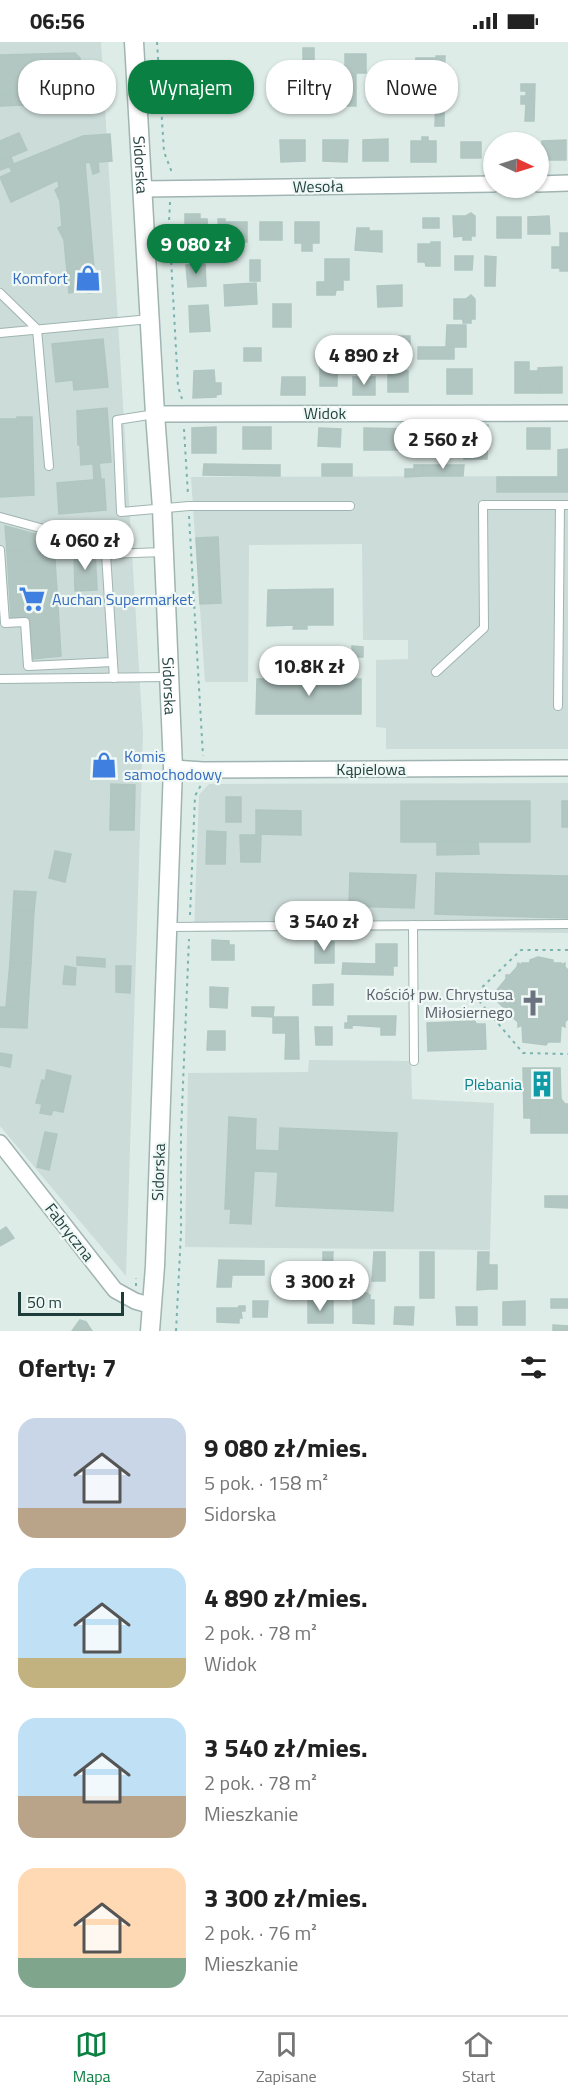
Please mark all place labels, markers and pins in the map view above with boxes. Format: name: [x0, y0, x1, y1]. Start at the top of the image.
pin: 9 080 zł: [134, 224, 258, 275]
shop icon: Komfort: [73, 263, 103, 293]
place label: Komfort: [13, 266, 68, 290]
pin: 4 890 zł: [302, 335, 426, 386]
pin: 2 560 zł: [381, 419, 505, 470]
pin: 4 060 zł: [23, 520, 147, 571]
supermarket icon: Auchan Supermarket: [17, 584, 47, 614]
place label: Auchan Supermarket: [52, 587, 193, 611]
pin: 10.8K zł: [247, 646, 371, 697]
place label: Komis samochodowy: [124, 744, 222, 786]
shop icon: Komis samochodowy: [89, 750, 119, 780]
pin: 3 540 zł: [262, 901, 386, 952]
place label: Kościół pw. Chrystusa Miłosiernego: [366, 982, 513, 1024]
church icon: Kościół pw. Chrystusa Miłosiernego: [518, 988, 548, 1018]
building icon: Plebania: [527, 1069, 557, 1099]
place label: Plebania: [464, 1072, 522, 1096]
pin: 3 300 zł: [258, 1261, 382, 1312]

